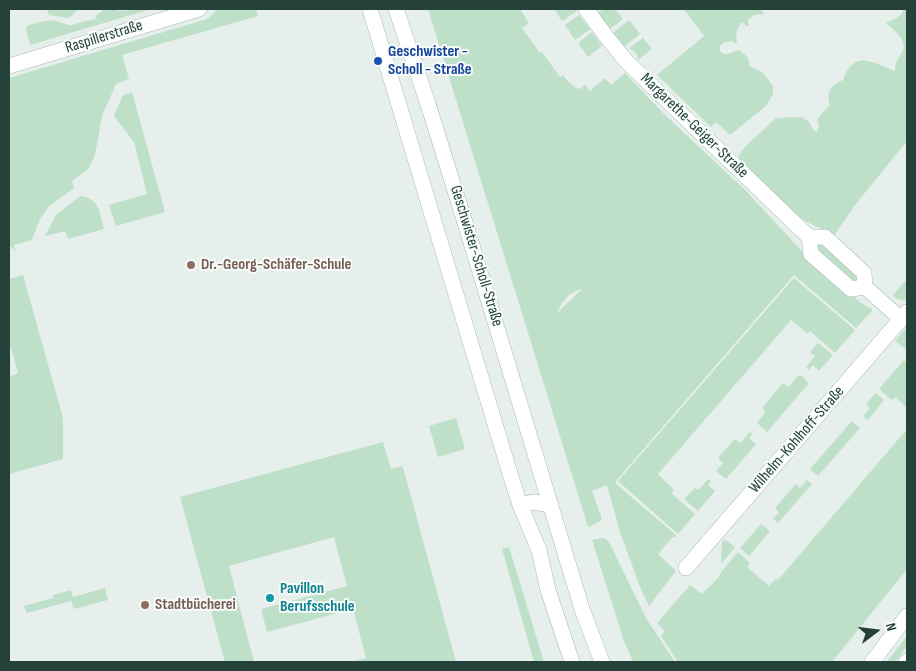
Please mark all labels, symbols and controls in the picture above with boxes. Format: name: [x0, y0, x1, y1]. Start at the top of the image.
street label: Raspillerstraße: [63, 16, 145, 58]
place label: Geschwister - Scholl - Straße: [388, 42, 472, 80]
marker: Geschwister - Scholl - Straße: [372, 55, 384, 67]
street label: Margarethe-Geiger-Straße: [636, 70, 752, 182]
street label: Geschwister-Scholl-Straße: [445, 183, 507, 329]
place label: Dr.-Georg-Schäfer-Schule: [201, 255, 351, 275]
marker: Dr.-Georg-Schäfer-Schule: [185, 259, 197, 271]
street label: Wilhelm-Kohlhoff-Straße: [745, 382, 849, 498]
place label: Pavillon Berufsschule: [280, 579, 354, 617]
marker: Pavillon Berufsschule: [264, 592, 276, 604]
place label: Stadtbücherei: [155, 595, 236, 615]
marker: Stadtbücherei: [139, 599, 151, 611]
north arrow: [851, 606, 901, 656]
text: N: [882, 621, 900, 633]

